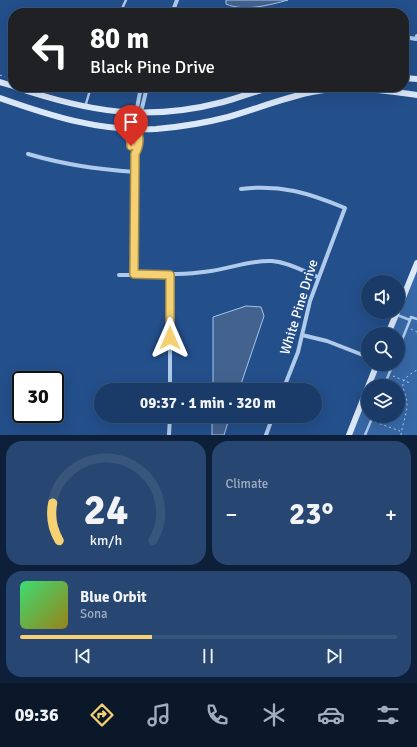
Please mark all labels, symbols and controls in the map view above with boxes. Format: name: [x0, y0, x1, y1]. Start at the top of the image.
text: 80 m: [90, 22, 149, 56]
icon: left: [24, 24, 76, 76]
text: Black Pine Drive: [90, 56, 215, 78]
pin: [114, 105, 148, 146]
icon: arrive: [120, 111, 142, 133]
street label: White Pine Drive: [276, 257, 322, 357]
map controls: [361, 275, 405, 423]
button: sound: [361, 275, 405, 319]
position arrow: [149, 317, 191, 359]
button: search: [361, 327, 405, 371]
speed limit sign: 30: [12, 371, 64, 423]
button: layers: [361, 379, 405, 423]
text: 09:37 · 1 min · 320 m: [140, 394, 276, 412]
text: Climate: [226, 476, 268, 492]
text: 24: [83, 485, 128, 536]
text: 23°: [289, 496, 333, 533]
text: −: [226, 501, 237, 528]
text: +: [385, 501, 397, 528]
text: km/h: [90, 532, 122, 549]
text: Blue Orbit: [80, 588, 147, 606]
text: Sona: [80, 606, 108, 622]
icon: previous: [72, 645, 94, 667]
icon: pause: [197, 645, 219, 667]
icon: next: [323, 645, 345, 667]
icon: directions: [88, 701, 116, 729]
icon: music: [145, 701, 173, 729]
icon: phone: [203, 701, 231, 729]
icon: climate: [260, 701, 288, 729]
icon: car: [317, 701, 345, 729]
icon: filters: [374, 701, 402, 729]
text: 09:36: [15, 704, 59, 726]

